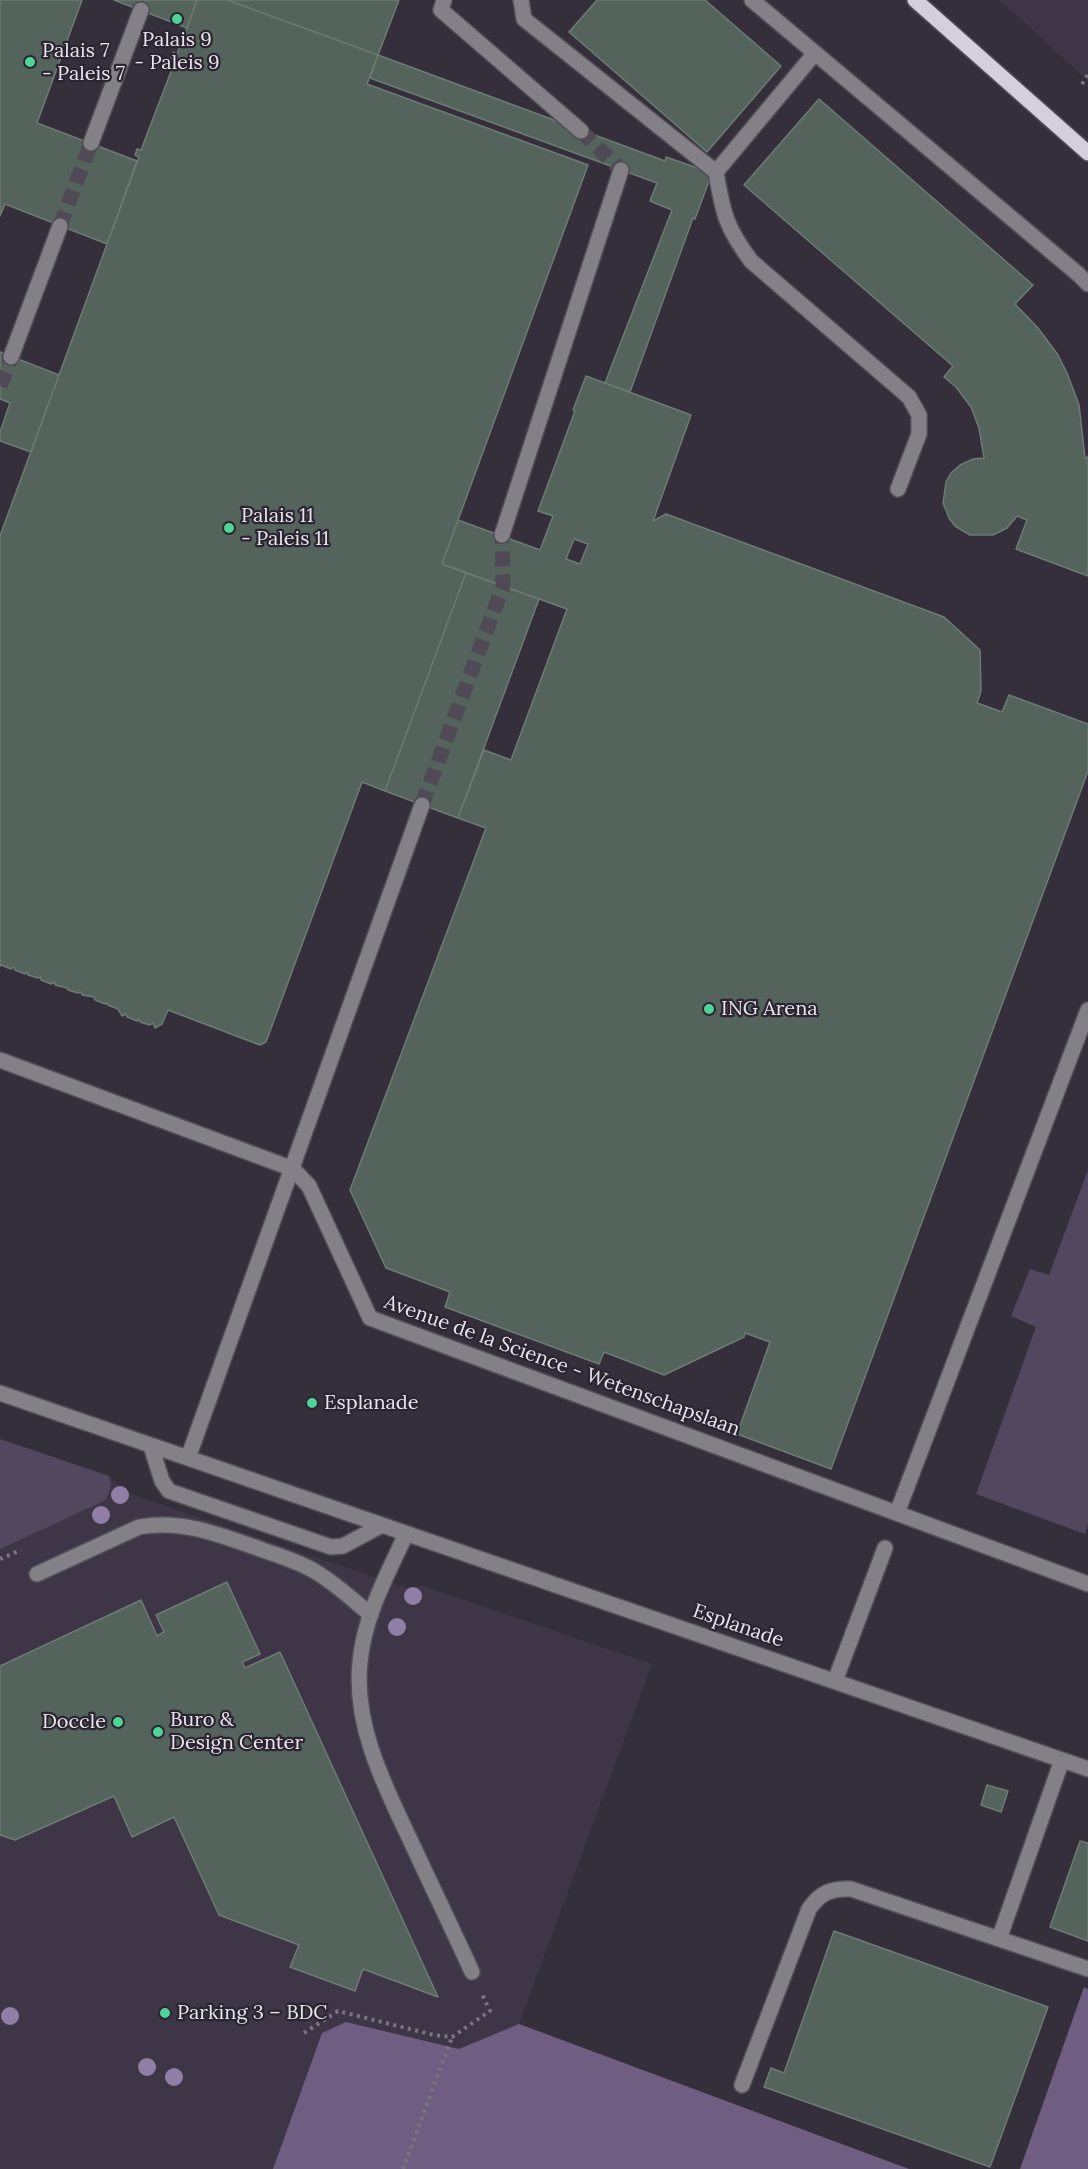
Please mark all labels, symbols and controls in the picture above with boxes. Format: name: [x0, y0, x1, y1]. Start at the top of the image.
marker: Palais 9 - Paleis 9: [170, 12, 184, 26]
place label: Palais 9 - Paleis 9: [134, 28, 220, 75]
place label: Palais 7 - Paleis 7: [42, 39, 125, 86]
marker: Palais 7 - Paleis 7: [23, 55, 37, 69]
place label: Palais 11 - Paleis 11: [241, 504, 329, 551]
marker: Palais 11 - Paleis 11: [222, 521, 236, 535]
place label: ING Arena: [721, 997, 818, 1021]
marker: ING Arena: [702, 1002, 716, 1016]
street label: Avenue de la Science - Wetenschapslaan: [381, 1290, 743, 1442]
place label: Esplanade: [324, 1391, 419, 1415]
marker: Esplanade: [305, 1396, 319, 1410]
street label: Esplanade: [689, 1599, 787, 1653]
place label: Buro & Design Center: [170, 1708, 303, 1755]
place label: Doccle: [42, 1710, 106, 1734]
marker: Doccle: [111, 1715, 125, 1729]
marker: Buro & Design Center: [151, 1725, 165, 1739]
place label: Parking 3 – BDC: [177, 2001, 327, 2025]
marker: Parking 3 – BDC: [158, 2006, 172, 2020]

